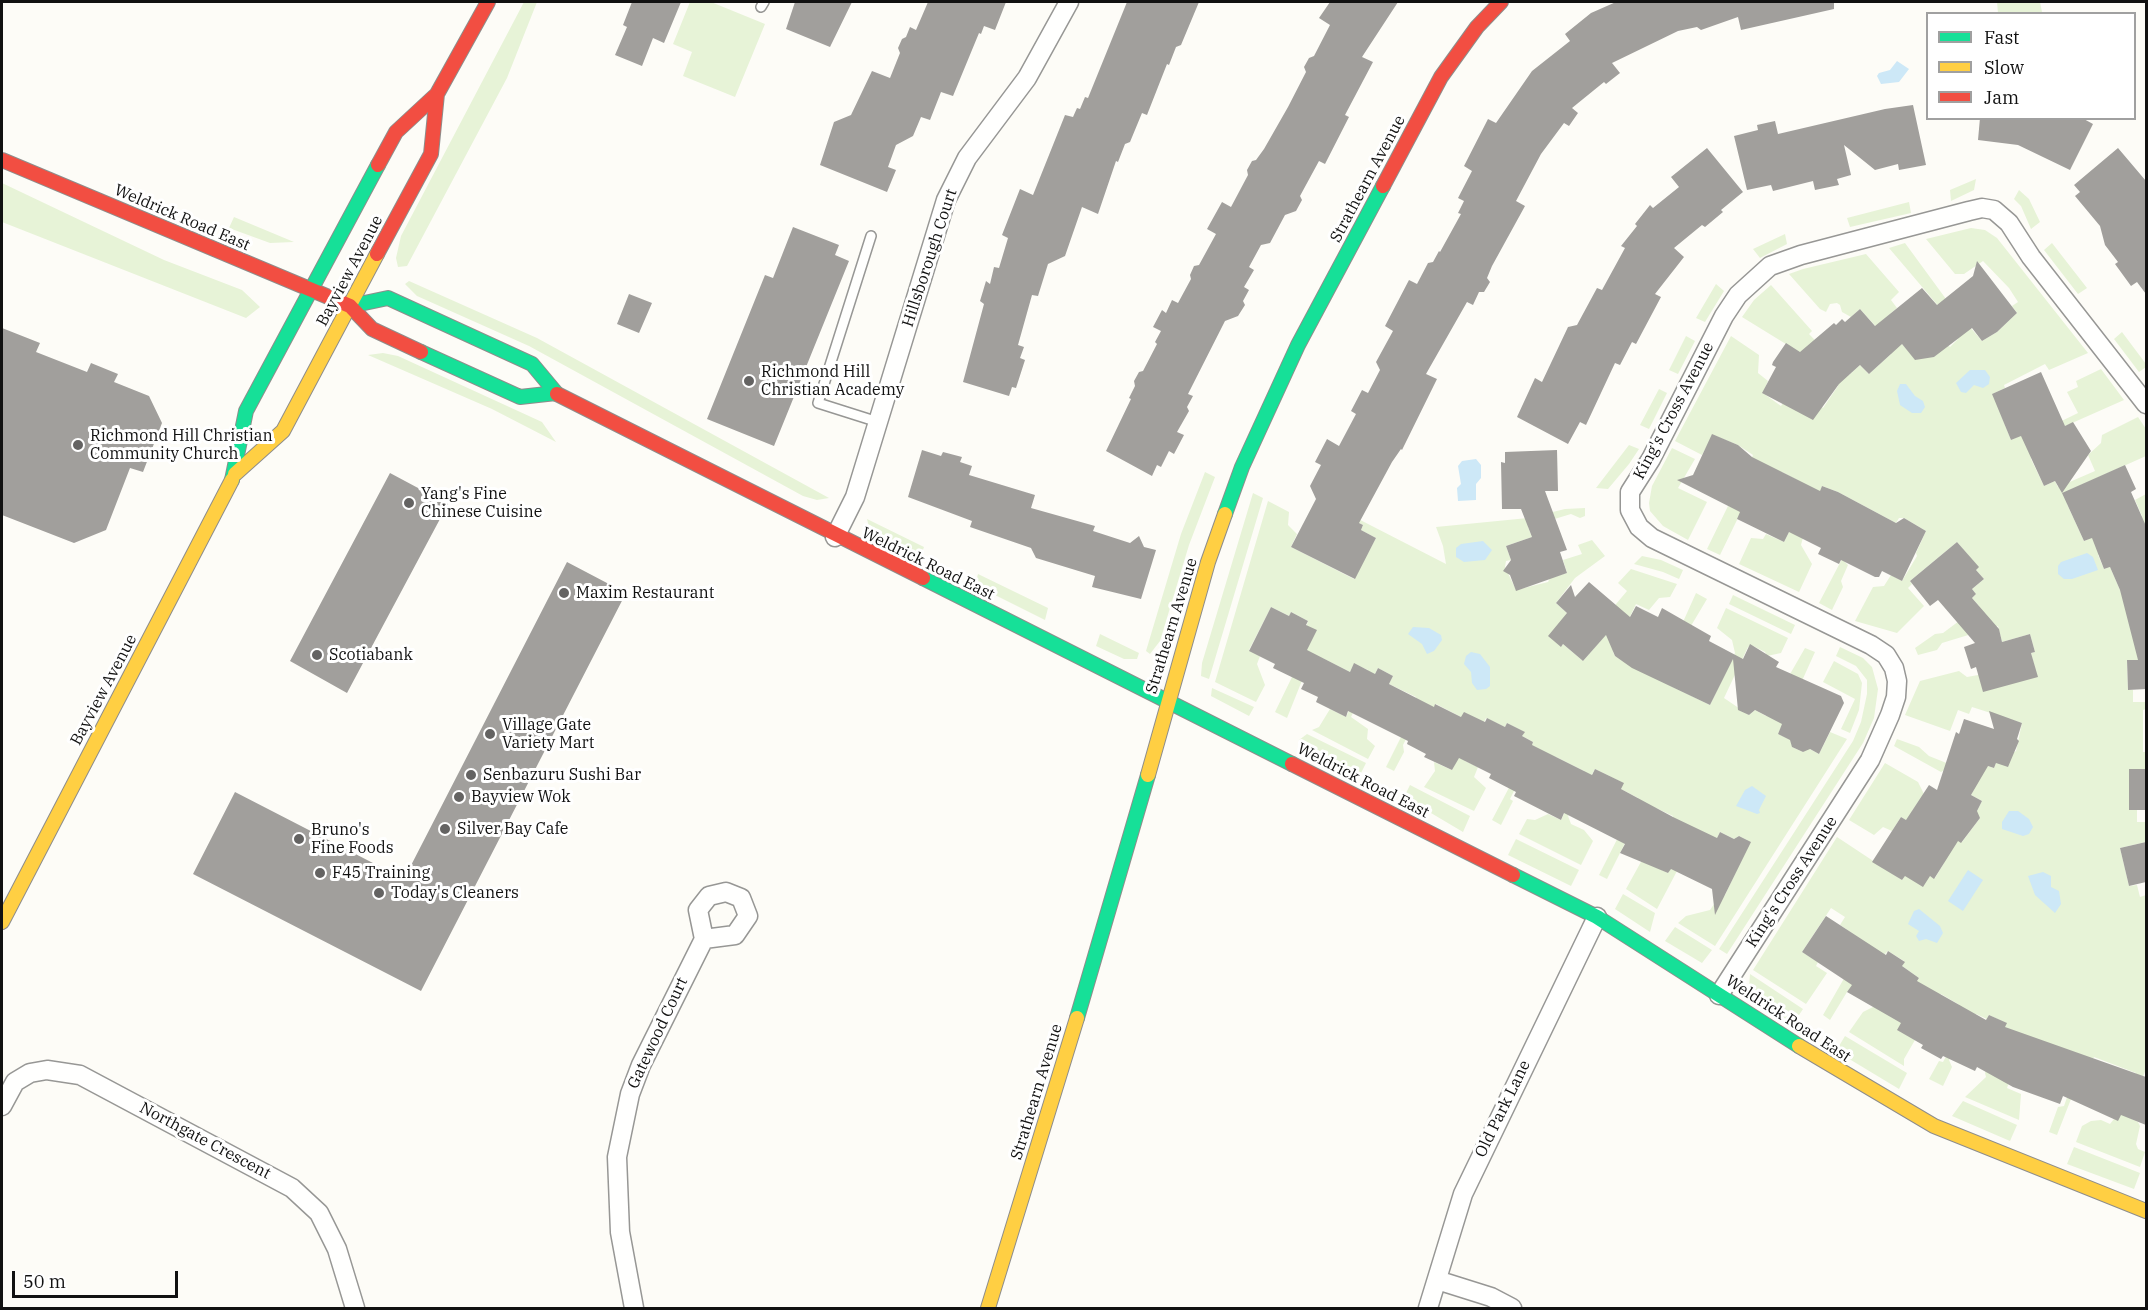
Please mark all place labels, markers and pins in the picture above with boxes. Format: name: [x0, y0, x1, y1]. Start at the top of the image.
place label: Richmond Hill Christian Academy: [761, 362, 904, 400]
marker: Richmond Hill Christian Academy: [742, 374, 756, 388]
place label: Richmond Hill Christian Community Church: [90, 426, 273, 464]
marker: Richmond Hill Christian Community Church: [71, 438, 85, 452]
place label: Yang's Fine Chinese Cuisine: [421, 484, 542, 522]
marker: Yang's Fine Chinese Cuisine: [402, 496, 416, 510]
place label: Maxim Restaurant: [576, 583, 714, 603]
marker: Maxim Restaurant: [557, 586, 571, 600]
place label: Scotiabank: [329, 645, 413, 665]
marker: Scotiabank: [310, 648, 324, 662]
place label: Village Gate Variety Mart: [502, 715, 595, 753]
marker: Village Gate Variety Mart: [483, 727, 497, 741]
place label: Senbazuru Sushi Bar: [483, 765, 641, 785]
marker: Senbazuru Sushi Bar: [464, 768, 478, 782]
place label: Bayview Wok: [471, 787, 571, 807]
marker: Bayview Wok: [452, 790, 466, 804]
place label: Silver Bay Cafe: [457, 819, 568, 839]
place label: Bruno's Fine Foods: [311, 820, 393, 858]
marker: Silver Bay Cafe: [438, 822, 452, 836]
marker: Bruno's Fine Foods: [292, 832, 306, 846]
place label: F45 Training: [332, 863, 430, 883]
marker: F45 Training: [313, 866, 327, 880]
place label: Today's Cleaners: [391, 883, 519, 903]
marker: Today's Cleaners: [372, 886, 386, 900]

